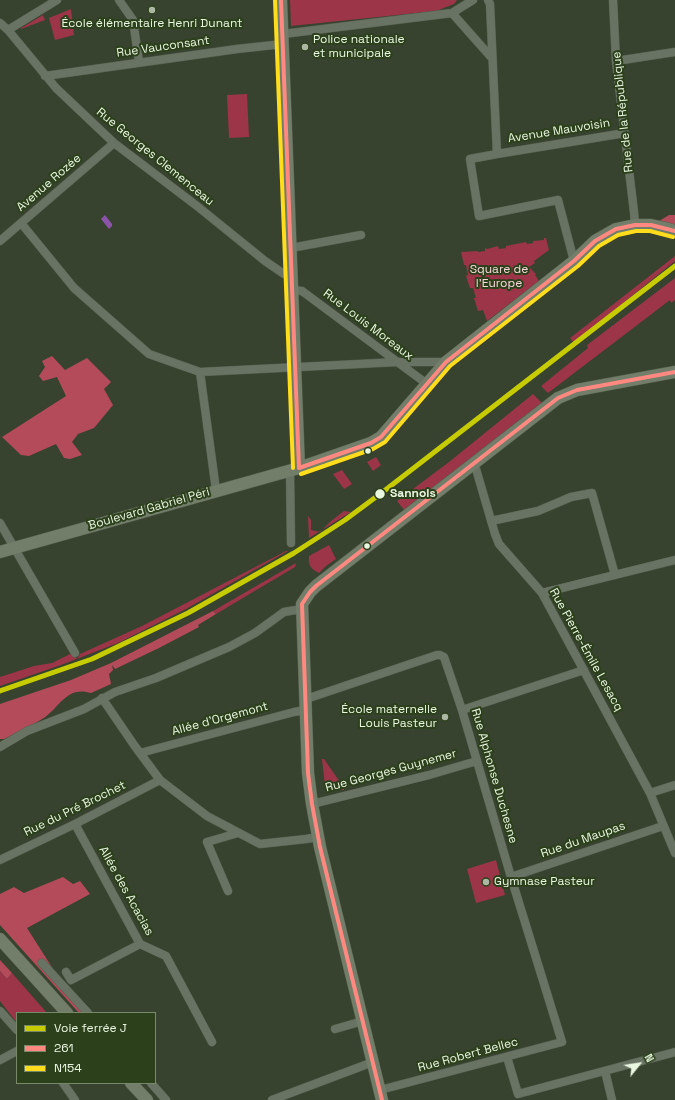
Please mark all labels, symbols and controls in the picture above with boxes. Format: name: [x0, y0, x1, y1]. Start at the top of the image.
marker: École élémentaire Henri Dunant: [147, 5, 157, 15]
place label: École élémentaire Henri Dunant: [61, 17, 243, 31]
street label: Rue Vauconsant: [115, 33, 211, 61]
place label: Police nationale et municipale: [313, 33, 405, 61]
marker: Police nationale et municipale: [300, 42, 310, 52]
street label: Rue de la République: [609, 51, 637, 173]
street label: Rue Georges Clemenceau: [93, 105, 217, 209]
street label: Avenue Mauvoisin: [507, 116, 611, 146]
street label: Avenue Rozée: [14, 151, 84, 215]
park label: Square de l'Europe: [470, 263, 528, 291]
street label: Rue Louis Moreaux: [320, 286, 416, 364]
unlabelled marker: [363, 446, 373, 456]
street label: Boulevard Gabriel Péri: [87, 485, 211, 533]
marker: Sannois: [373, 487, 387, 501]
place label: Sannois: [390, 487, 436, 501]
unlabelled marker: [362, 541, 372, 551]
street label: Rue Pierre-Émile Lesacq: [546, 586, 626, 714]
street label: Allée d'Orgemont: [170, 699, 270, 739]
place label: École maternelle Louis Pasteur: [341, 703, 437, 731]
street label: Rue Alphonse Duchesne: [468, 707, 520, 845]
marker: École maternelle Louis Pasteur: [440, 712, 450, 722]
street label: Rue Georges Guynemer: [324, 747, 458, 795]
street label: Rue du Pré Brochet: [22, 778, 128, 840]
street label: Rue du Maupas: [539, 819, 627, 861]
street label: Allée des Acacias: [96, 844, 156, 938]
place label: Gymnase Pasteur: [494, 875, 595, 889]
marker: Gymnase Pasteur: [481, 877, 491, 887]
legend: [16, 1012, 156, 1084]
text: Voie ferrée J: [54, 1020, 127, 1036]
street label: Rue Robert Bellec: [416, 1035, 520, 1075]
text: 261: [54, 1040, 74, 1056]
north arrow: [619, 1044, 659, 1084]
text: N: [641, 1051, 657, 1065]
text: N154: [54, 1060, 82, 1076]

